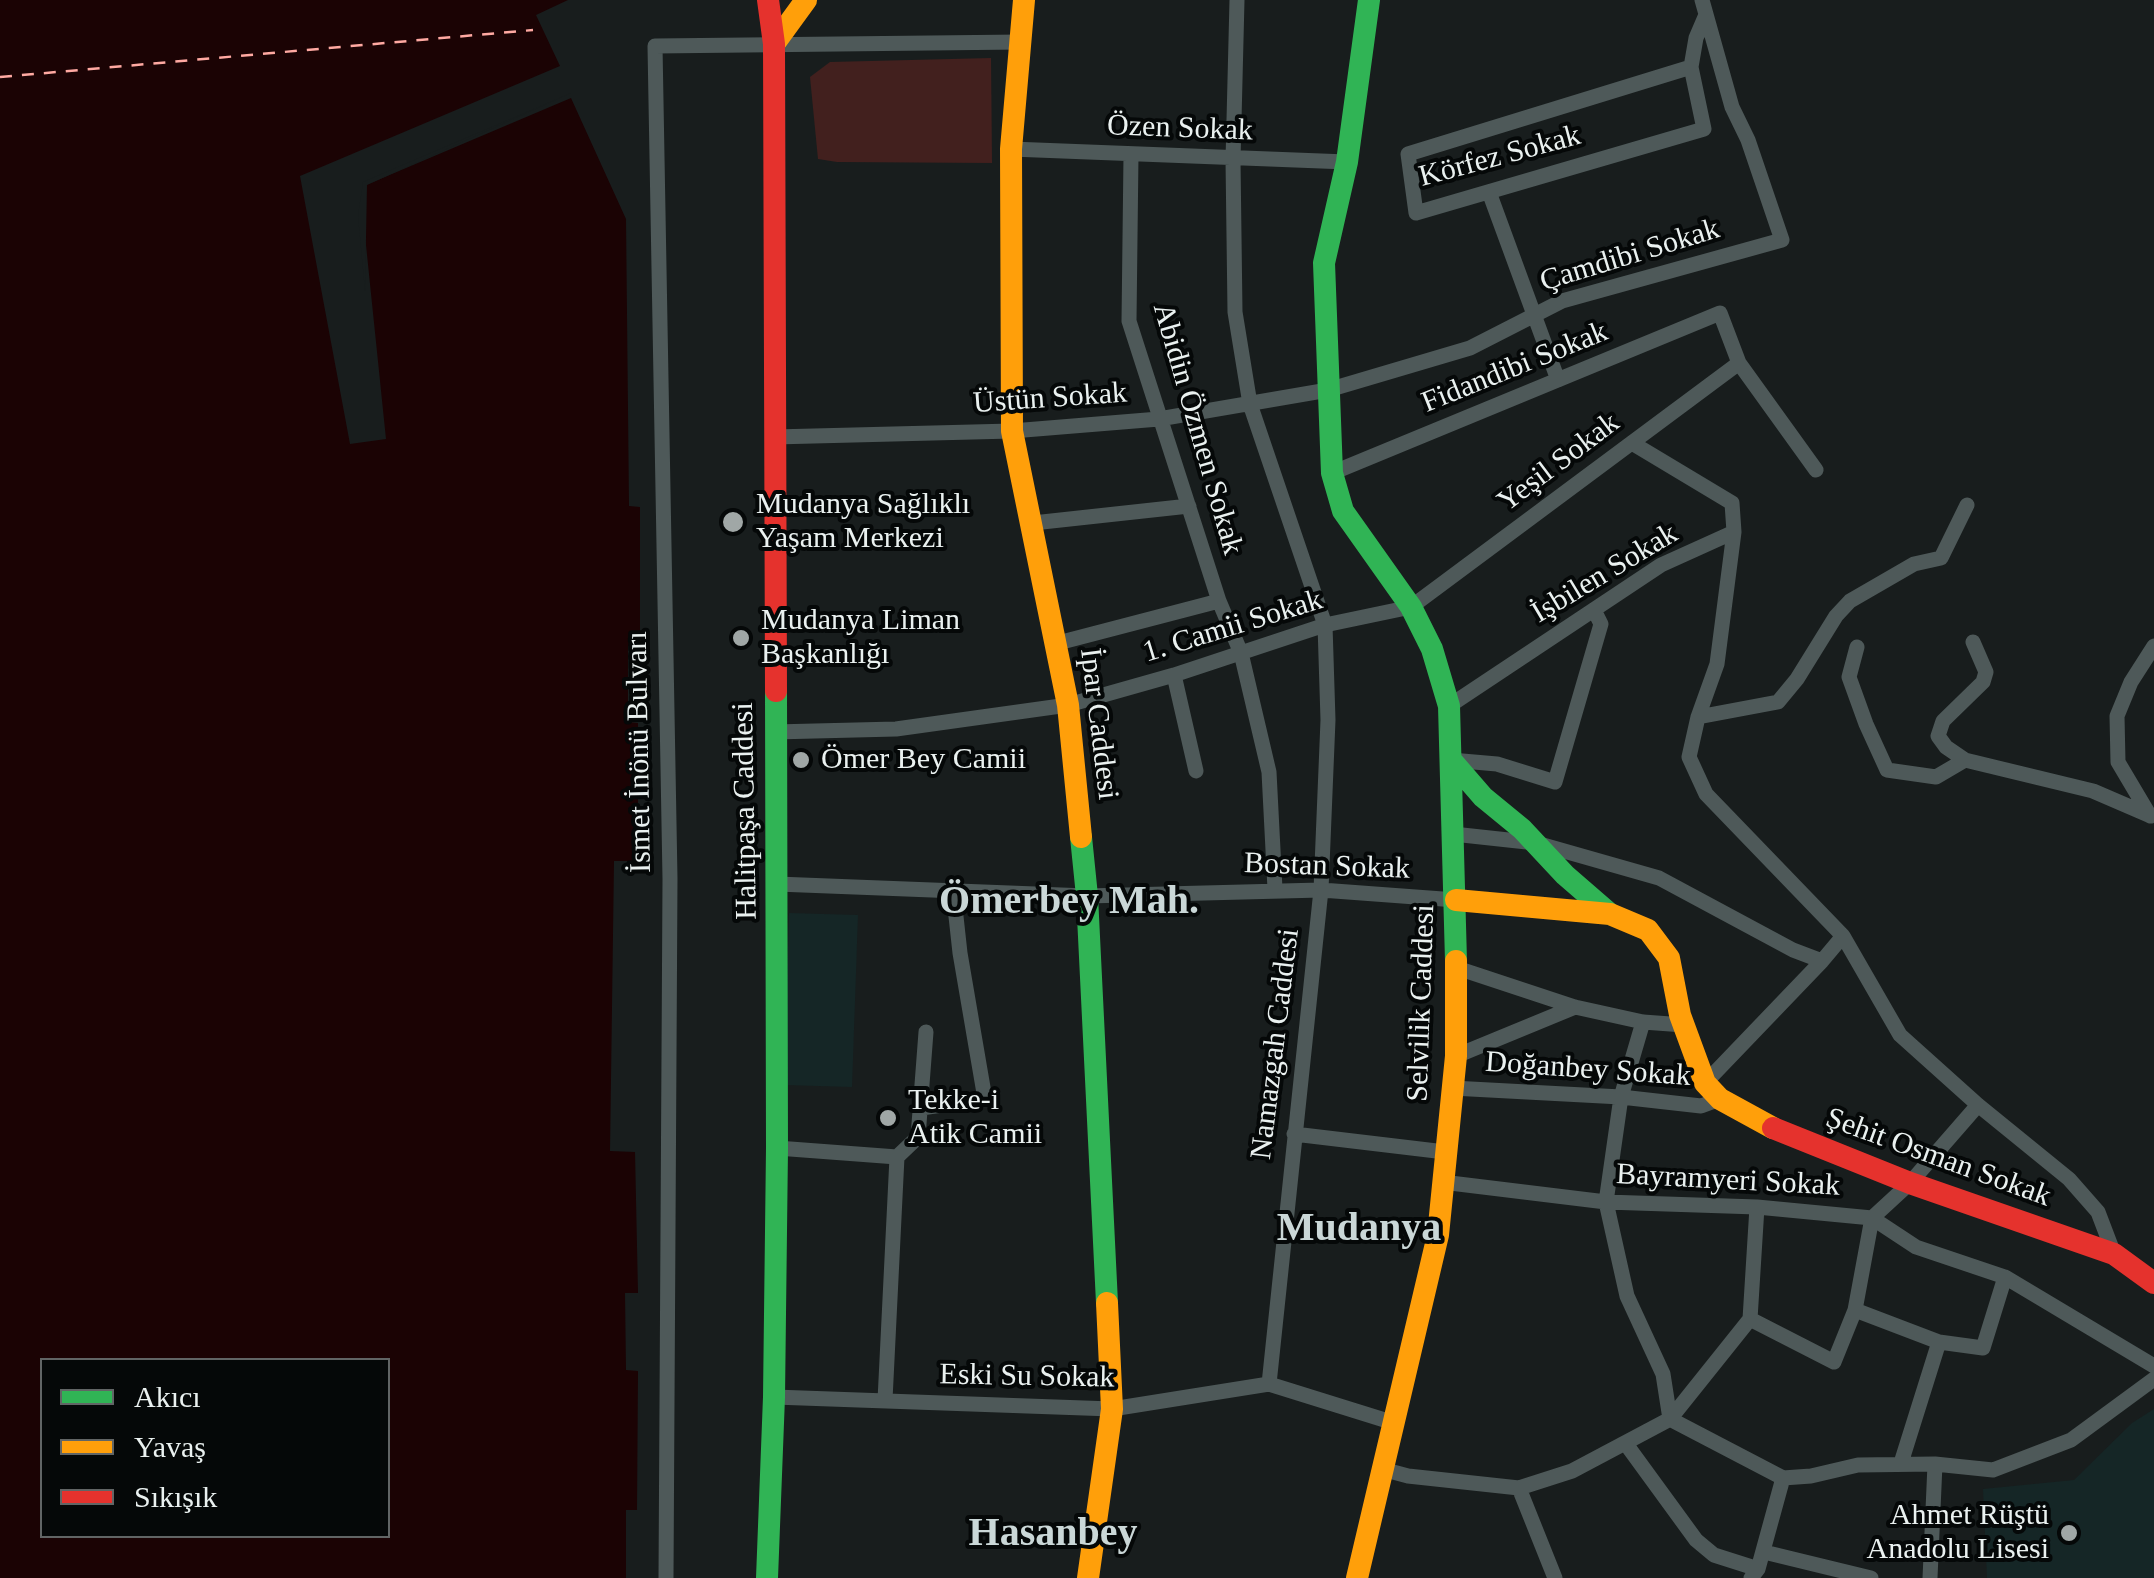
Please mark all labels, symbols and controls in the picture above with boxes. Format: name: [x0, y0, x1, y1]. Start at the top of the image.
street label: Özen Sokak: [1107, 108, 1253, 150]
street label: Körfez Sokak: [1415, 118, 1585, 196]
street label: Çamdibi Sokak: [1536, 212, 1724, 300]
street label: Abidin Özmen Sokak: [1144, 299, 1250, 559]
street label: Fidandibi Sokak: [1417, 314, 1613, 422]
street label: Üstün Sokak: [972, 376, 1128, 422]
street label: Yeşil Sokak: [1491, 406, 1627, 520]
place label: Mudanya Sağlıklı Yaşam Merkezi: [756, 487, 970, 558]
marker: Mudanya Sağlıklı Yaşam Merkezi: [720, 509, 746, 535]
street label: İşbilen Sokak: [1525, 516, 1685, 632]
street label: 1. Camii Sokak: [1139, 583, 1327, 671]
place label: Mudanya Liman Başkanlığı: [761, 603, 960, 674]
marker: Mudanya Liman Başkanlığı: [730, 627, 752, 649]
street label: İsmet İnönü Bulvarı: [620, 631, 660, 873]
street label: İpar Caddesi: [1071, 646, 1125, 802]
street label: Halitpaşa Caddesi: [726, 702, 766, 920]
place label: Ömer Bey Camii: [821, 742, 1026, 778]
marker: Ömer Bey Camii: [790, 749, 812, 771]
street label: Bostan Sokak: [1244, 846, 1410, 888]
district label: Ömerbey Mah.: [939, 879, 1199, 927]
street label: Selvilik Caddesi: [1401, 904, 1443, 1102]
street label: Namazgah Caddesi: [1244, 926, 1308, 1162]
street label: Doğanbey Sokak: [1484, 1045, 1692, 1095]
place label: Tekke-i Atik Camii: [908, 1083, 1042, 1154]
street label: Şehit Osman Sokak: [1821, 1101, 2055, 1215]
marker: Tekke-i Atik Camii: [877, 1107, 899, 1129]
street label: Bayramyeri Sokak: [1615, 1157, 1841, 1205]
district label: Mudanya: [1277, 1206, 1441, 1254]
street label: Eski Su Sokak: [939, 1357, 1115, 1397]
legend: [40, 1358, 390, 1538]
text: Akıcı: [134, 1380, 201, 1413]
text: Yavaş: [134, 1430, 206, 1463]
text: Sıkışık: [134, 1480, 217, 1513]
place label: Ahmet Rüştü Anadolu Lisesi: [1867, 1498, 2049, 1568]
district label: Hasanbey: [969, 1511, 1137, 1559]
marker: Ahmet Rüştü Anadolu Lisesi: [2058, 1522, 2080, 1544]

